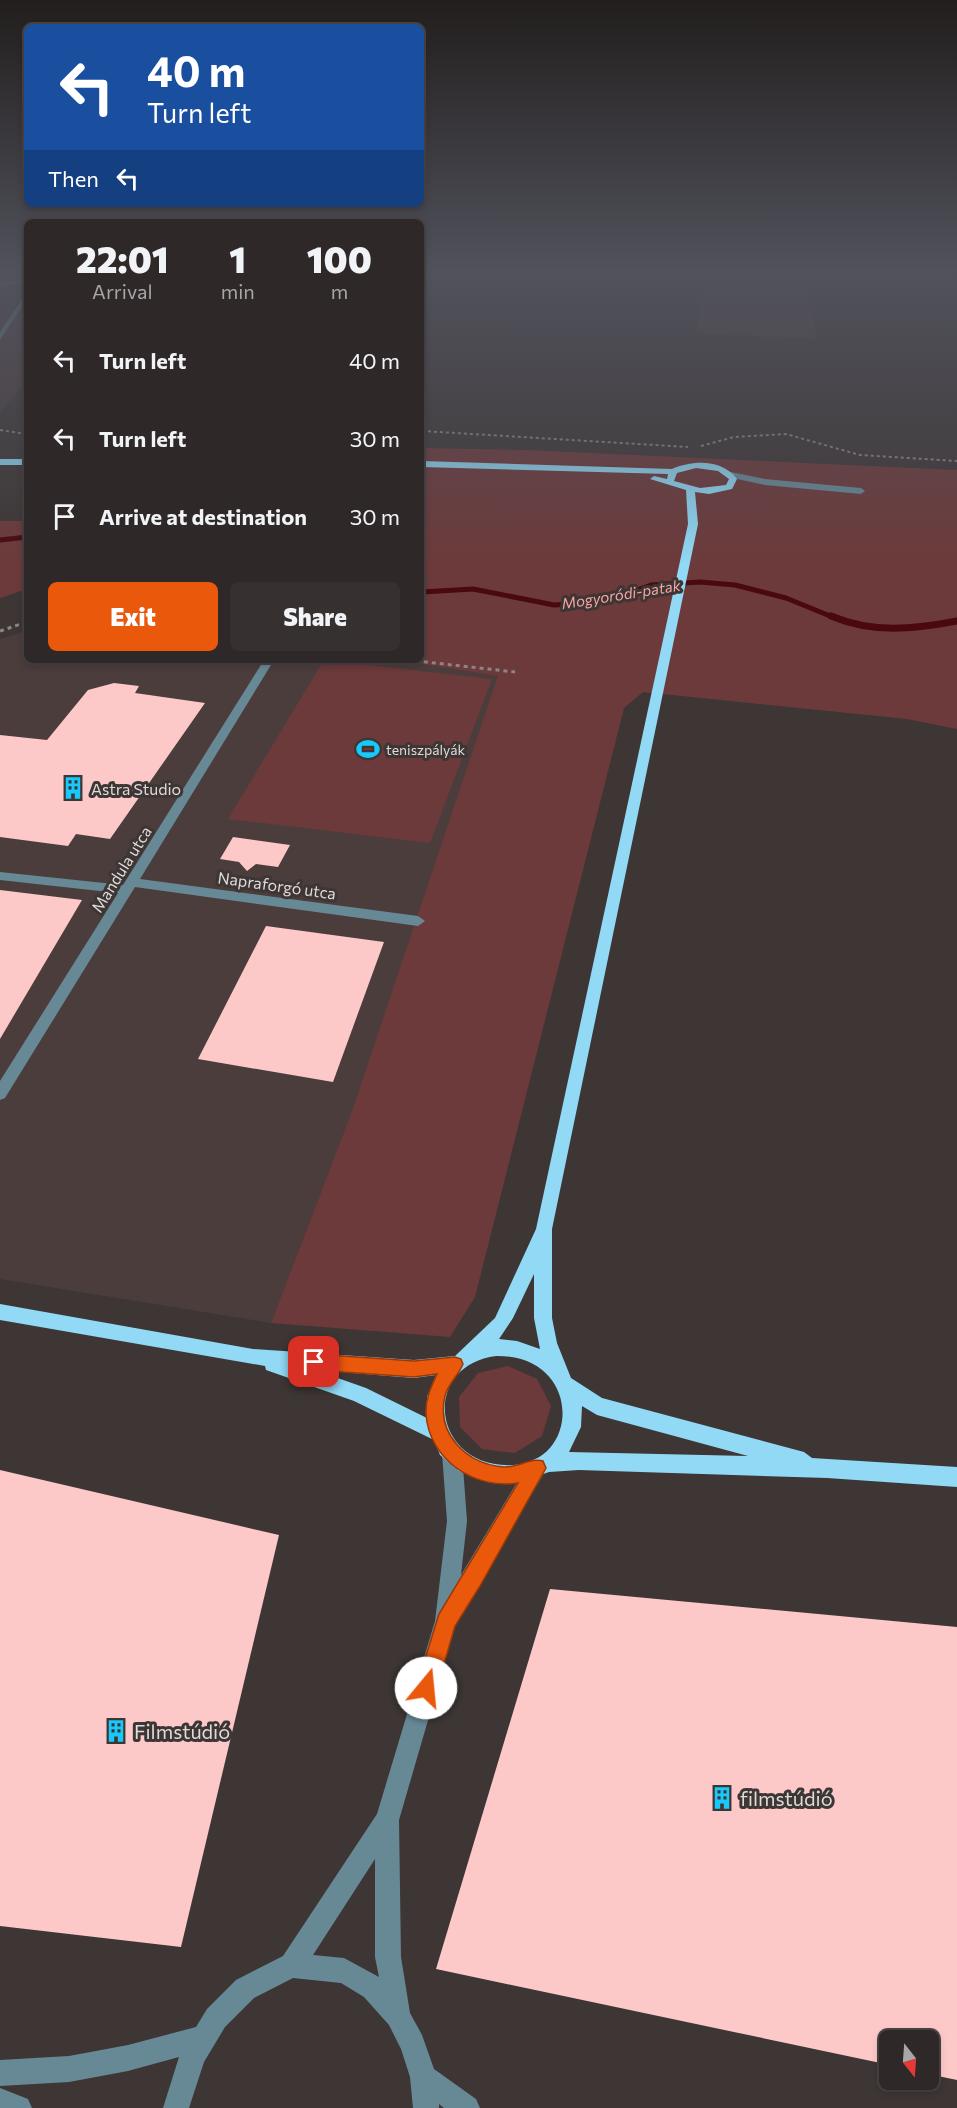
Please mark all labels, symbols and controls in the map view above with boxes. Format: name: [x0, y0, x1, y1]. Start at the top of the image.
text: 40 m: [147, 44, 245, 96]
icon: left: [48, 48, 126, 126]
text: Turn left: [147, 96, 251, 129]
icon: left: [111, 162, 144, 195]
text: Then: [48, 165, 99, 192]
text: 22:01: [76, 236, 169, 280]
text: 1: [229, 236, 246, 280]
text: 100: [307, 236, 372, 280]
text: Arrival: [92, 279, 153, 303]
text: min: [221, 279, 255, 303]
text: m: [331, 279, 348, 303]
icon: left: [48, 344, 81, 377]
text: Turn left: [99, 347, 186, 374]
text: 40 m: [349, 347, 400, 374]
icon: left: [48, 422, 81, 455]
text: Turn left: [99, 425, 186, 452]
text: 30 m: [350, 425, 400, 452]
icon: arrive: [48, 500, 81, 533]
text: Arrive at destination: [99, 503, 307, 530]
text: 30 m: [350, 503, 400, 530]
water label: Mogyoródi-patak: [560, 576, 683, 612]
button: Exit: [48, 582, 218, 651]
button: Share: [230, 582, 400, 651]
sports icon: teniszpályák: [355, 736, 381, 762]
place label: teniszpályák: [386, 741, 465, 758]
building icon: Astra Studio: [60, 775, 86, 801]
place label: Astra Studio: [91, 779, 181, 798]
street label: Mandula utca: [87, 822, 155, 916]
street label: Napraforgó utca: [217, 867, 337, 903]
pin: [288, 1336, 339, 1387]
icon: arrive: [297, 1345, 330, 1378]
position arrow: [394, 1656, 458, 1720]
building icon: Filmstúdió: [103, 1718, 129, 1744]
place label: Filmstúdió: [134, 1719, 230, 1743]
building icon: filmstúdió: [709, 1785, 735, 1811]
place label: filmstúdió: [740, 1786, 833, 1810]
north arrow: [879, 2030, 939, 2090]
map controls: [879, 2030, 939, 2090]

